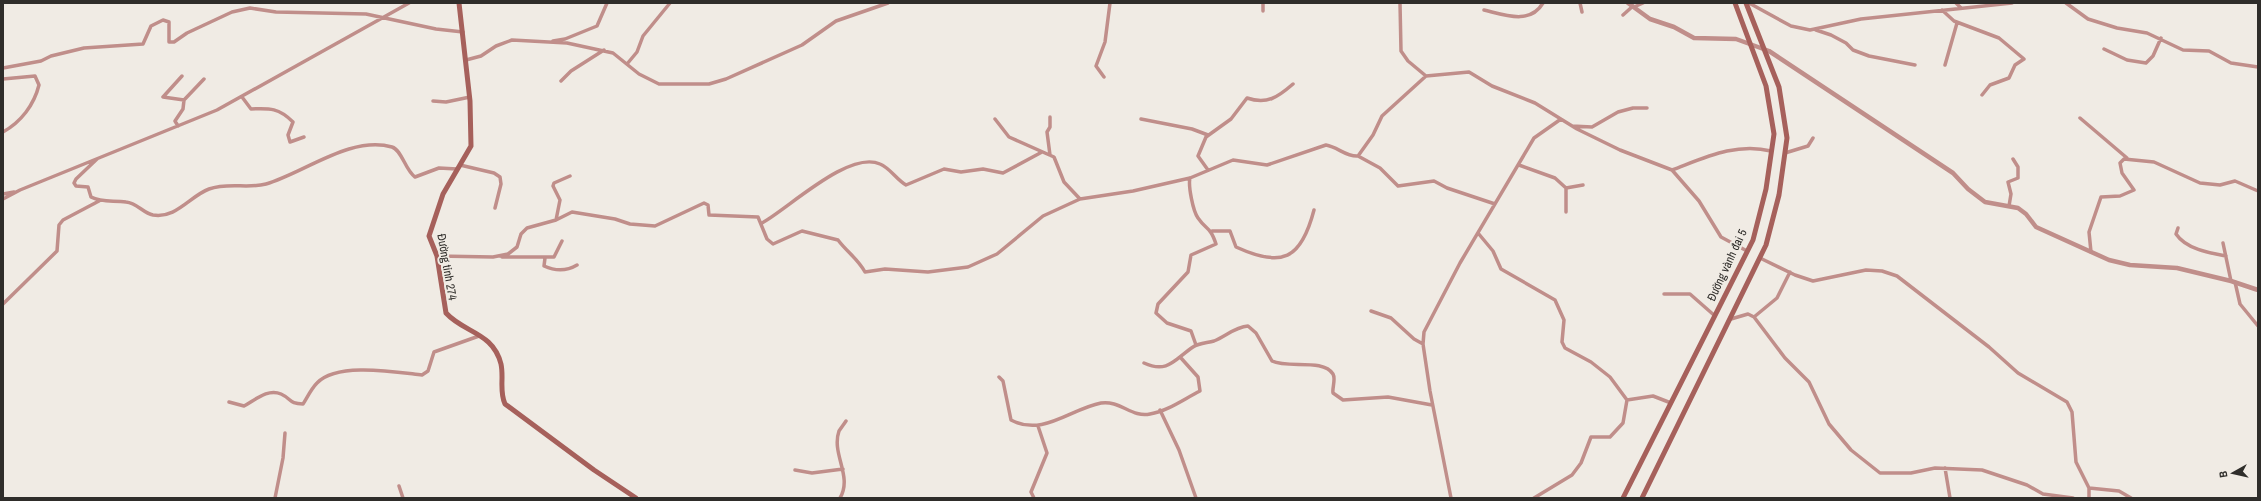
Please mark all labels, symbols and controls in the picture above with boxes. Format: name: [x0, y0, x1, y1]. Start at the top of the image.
street label: Đường vành đai 5: [1703, 226, 1751, 304]
street label: Đường tỉnh 274: [433, 232, 461, 302]
north arrow: [2213, 453, 2253, 493]
text: B: [2216, 470, 2230, 479]

